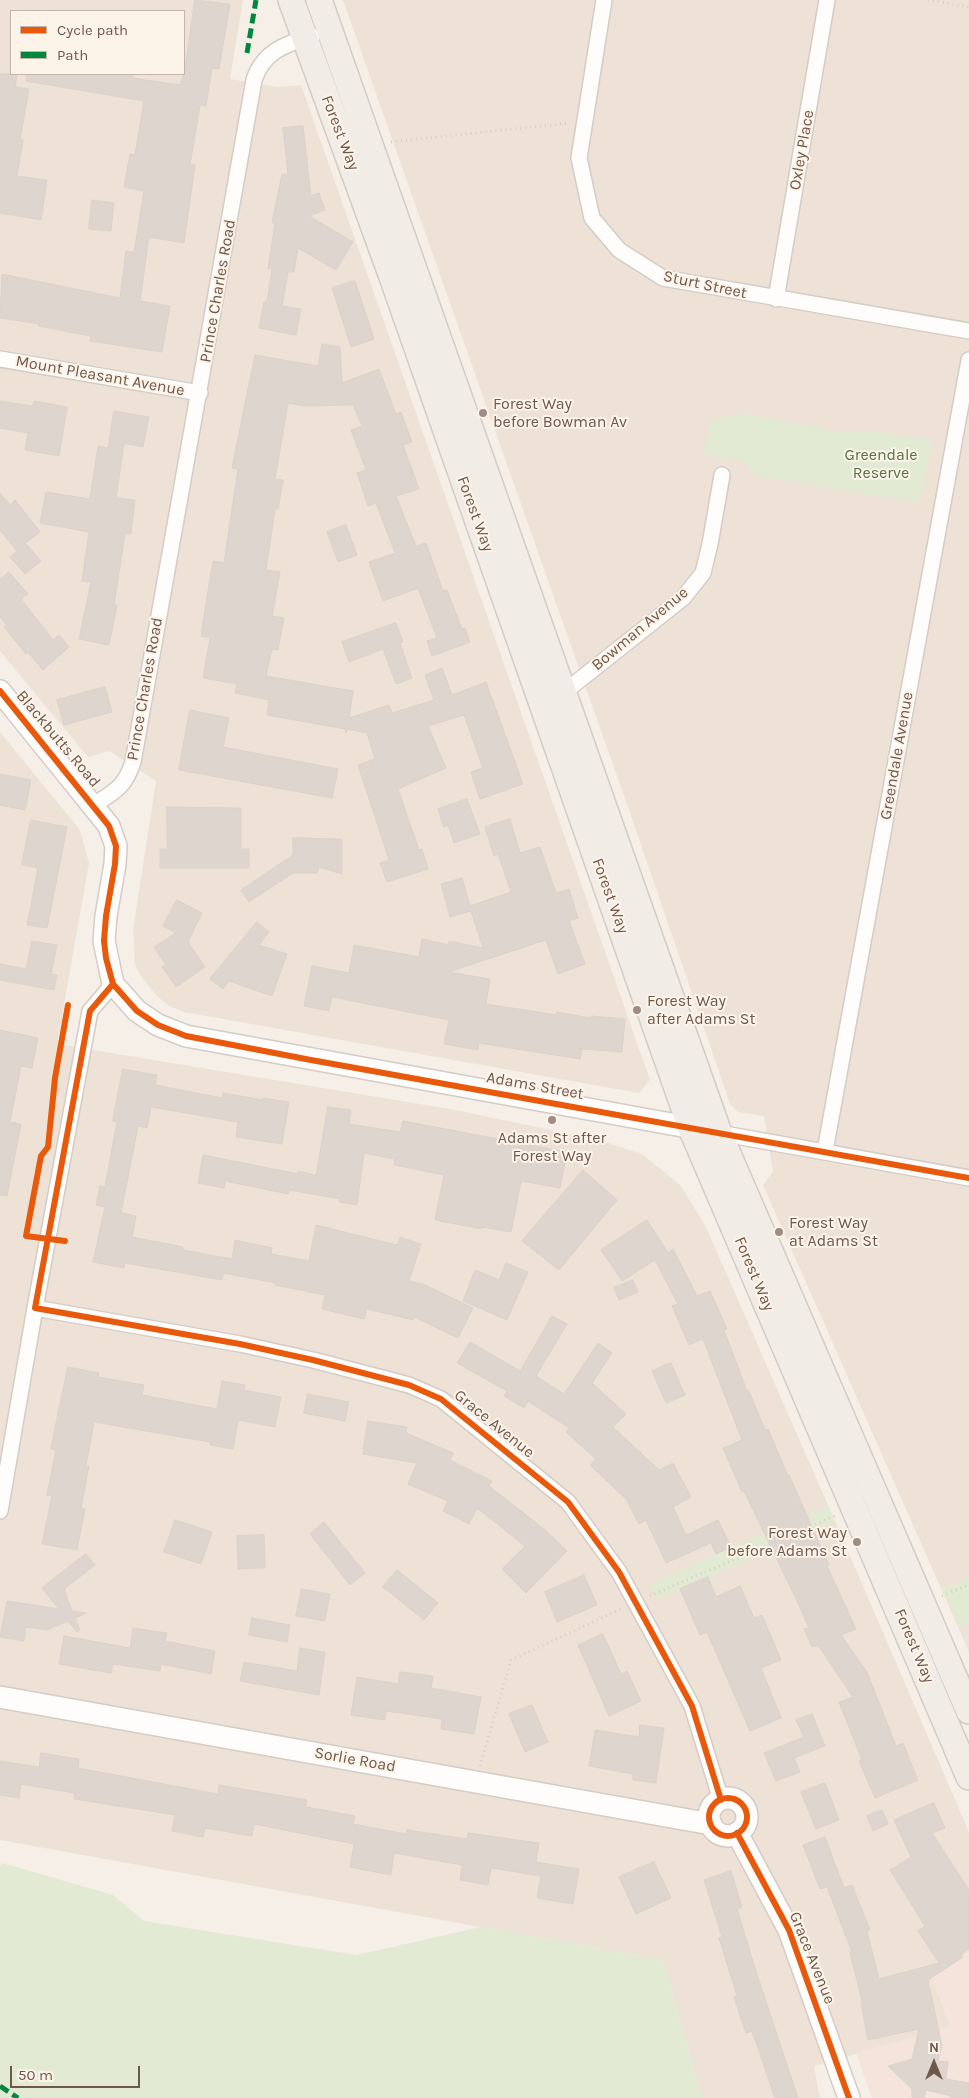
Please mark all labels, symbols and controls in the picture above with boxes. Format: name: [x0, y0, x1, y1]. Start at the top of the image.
legend: [10, 10, 185, 75]
text: Cycle path: [57, 21, 128, 39]
text: Path: [57, 46, 88, 64]
street label: Forest Way: [317, 93, 363, 173]
street label: Oxley Place: [786, 108, 818, 192]
street label: Prince Charles Road: [196, 218, 240, 364]
street label: Sturt Street: [661, 267, 749, 303]
street label: Mount Pleasant Avenue: [14, 352, 186, 400]
place label: Forest Way before Bowman Av: [493, 394, 627, 432]
marker: Forest Way before Bowman Av: [477, 407, 489, 419]
park label: Greendale Reserve: [844, 445, 918, 483]
street label: Forest Way: [452, 474, 498, 554]
street label: Bowman Avenue: [588, 583, 692, 675]
street label: Prince Charles Road: [123, 616, 167, 762]
street label: Blackbutts Road: [12, 687, 104, 791]
street label: Greendale Avenue: [876, 691, 918, 821]
street label: Forest Way: [587, 856, 633, 936]
place label: Forest Way after Adams St: [647, 991, 755, 1029]
marker: Forest Way after Adams St: [631, 1004, 643, 1016]
street label: Adams Street: [485, 1068, 585, 1104]
marker: Adams St after Forest Way: [546, 1114, 558, 1126]
place label: Adams St after Forest Way: [498, 1128, 606, 1166]
place label: Forest Way at Adams St: [789, 1213, 878, 1251]
marker: Forest Way at Adams St: [773, 1226, 785, 1238]
street label: Forest Way: [730, 1234, 778, 1314]
street label: Grace Avenue: [450, 1386, 538, 1462]
place label: Forest Way before Adams St: [727, 1523, 847, 1561]
marker: Forest Way before Adams St: [851, 1536, 863, 1548]
street label: Forest Way: [890, 1606, 938, 1686]
street label: Sorlie Road: [313, 1743, 397, 1777]
street label: Grace Avenue: [785, 1909, 839, 2007]
north arrow: [909, 2038, 959, 2088]
text: N: [929, 2039, 939, 2056]
scale bar: [12, 2056, 142, 2088]
text: 50 m: [18, 2066, 53, 2084]

